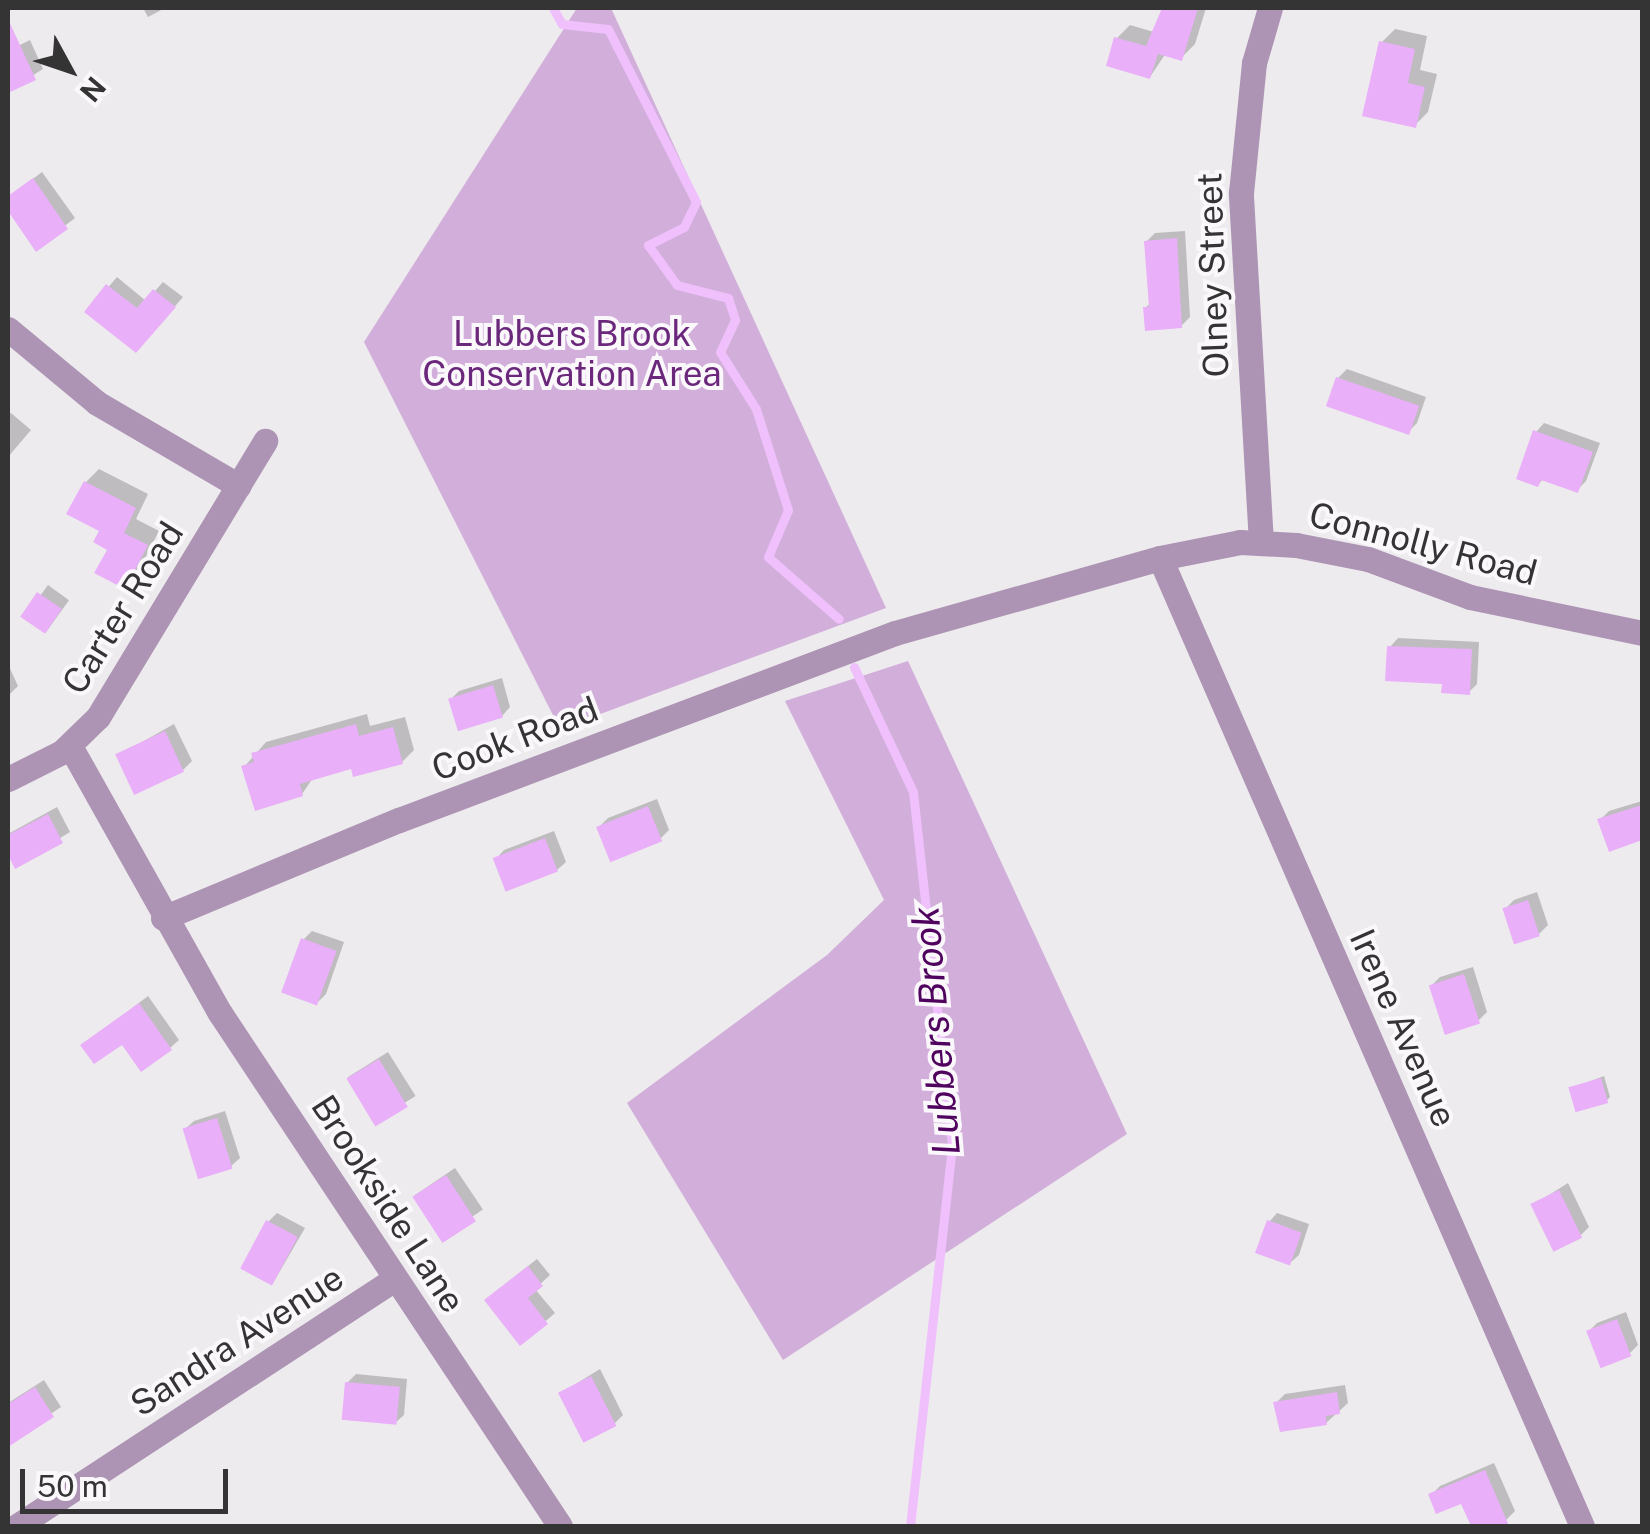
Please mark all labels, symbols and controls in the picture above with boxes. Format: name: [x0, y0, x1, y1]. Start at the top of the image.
north arrow: [20, 20, 120, 120]
text: N: [74, 71, 113, 109]
street label: Olney Street: [1188, 172, 1238, 378]
park label: Lubbers Brook Conservation Area: [422, 313, 722, 395]
street label: Connolly Road: [1304, 493, 1542, 595]
street label: Carter Road: [54, 514, 192, 702]
street label: Cook Road: [426, 688, 604, 790]
water label: Lubbers Brook: [902, 905, 970, 1157]
street label: Irene Avenue: [1341, 923, 1465, 1133]
street label: Brookside Lane: [302, 1088, 474, 1320]
street label: Sandra Avenue: [123, 1257, 351, 1425]
scale bar: [25, 1449, 232, 1511]
text: 50 m: [37, 1468, 108, 1504]

